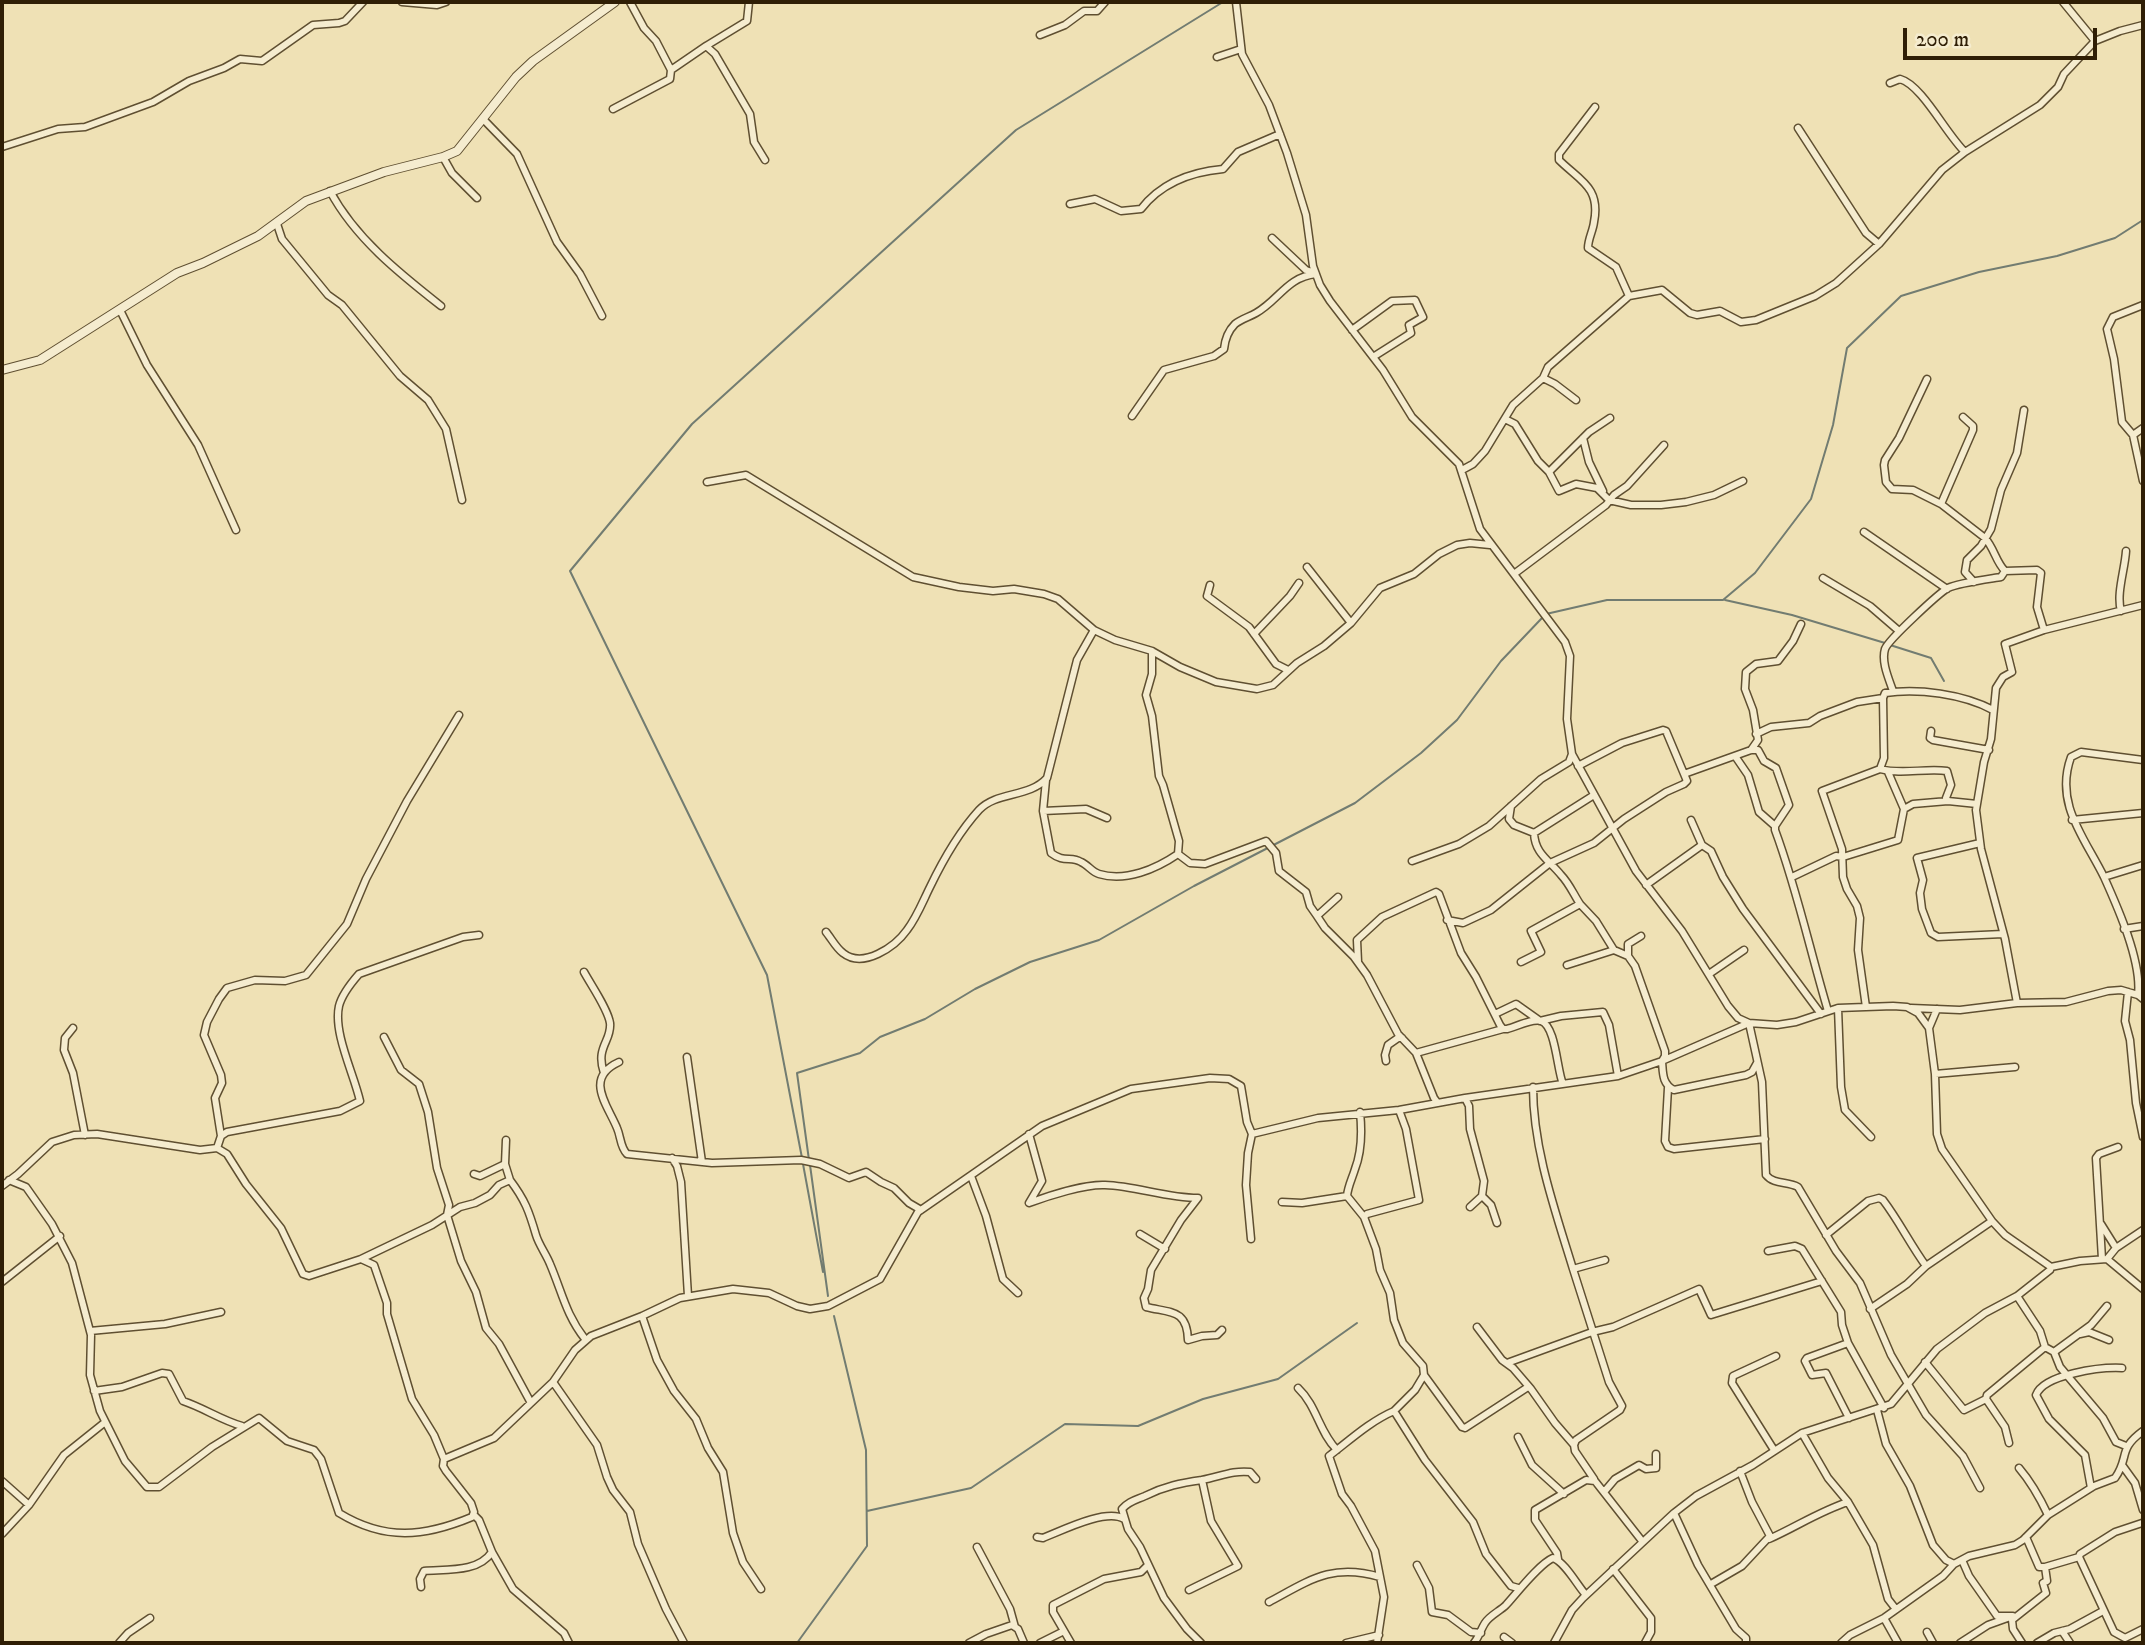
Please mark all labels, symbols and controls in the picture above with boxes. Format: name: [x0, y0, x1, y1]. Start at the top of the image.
scale bar: [1907, 14, 2101, 58]
text: 200 m: [1916, 27, 1969, 53]

